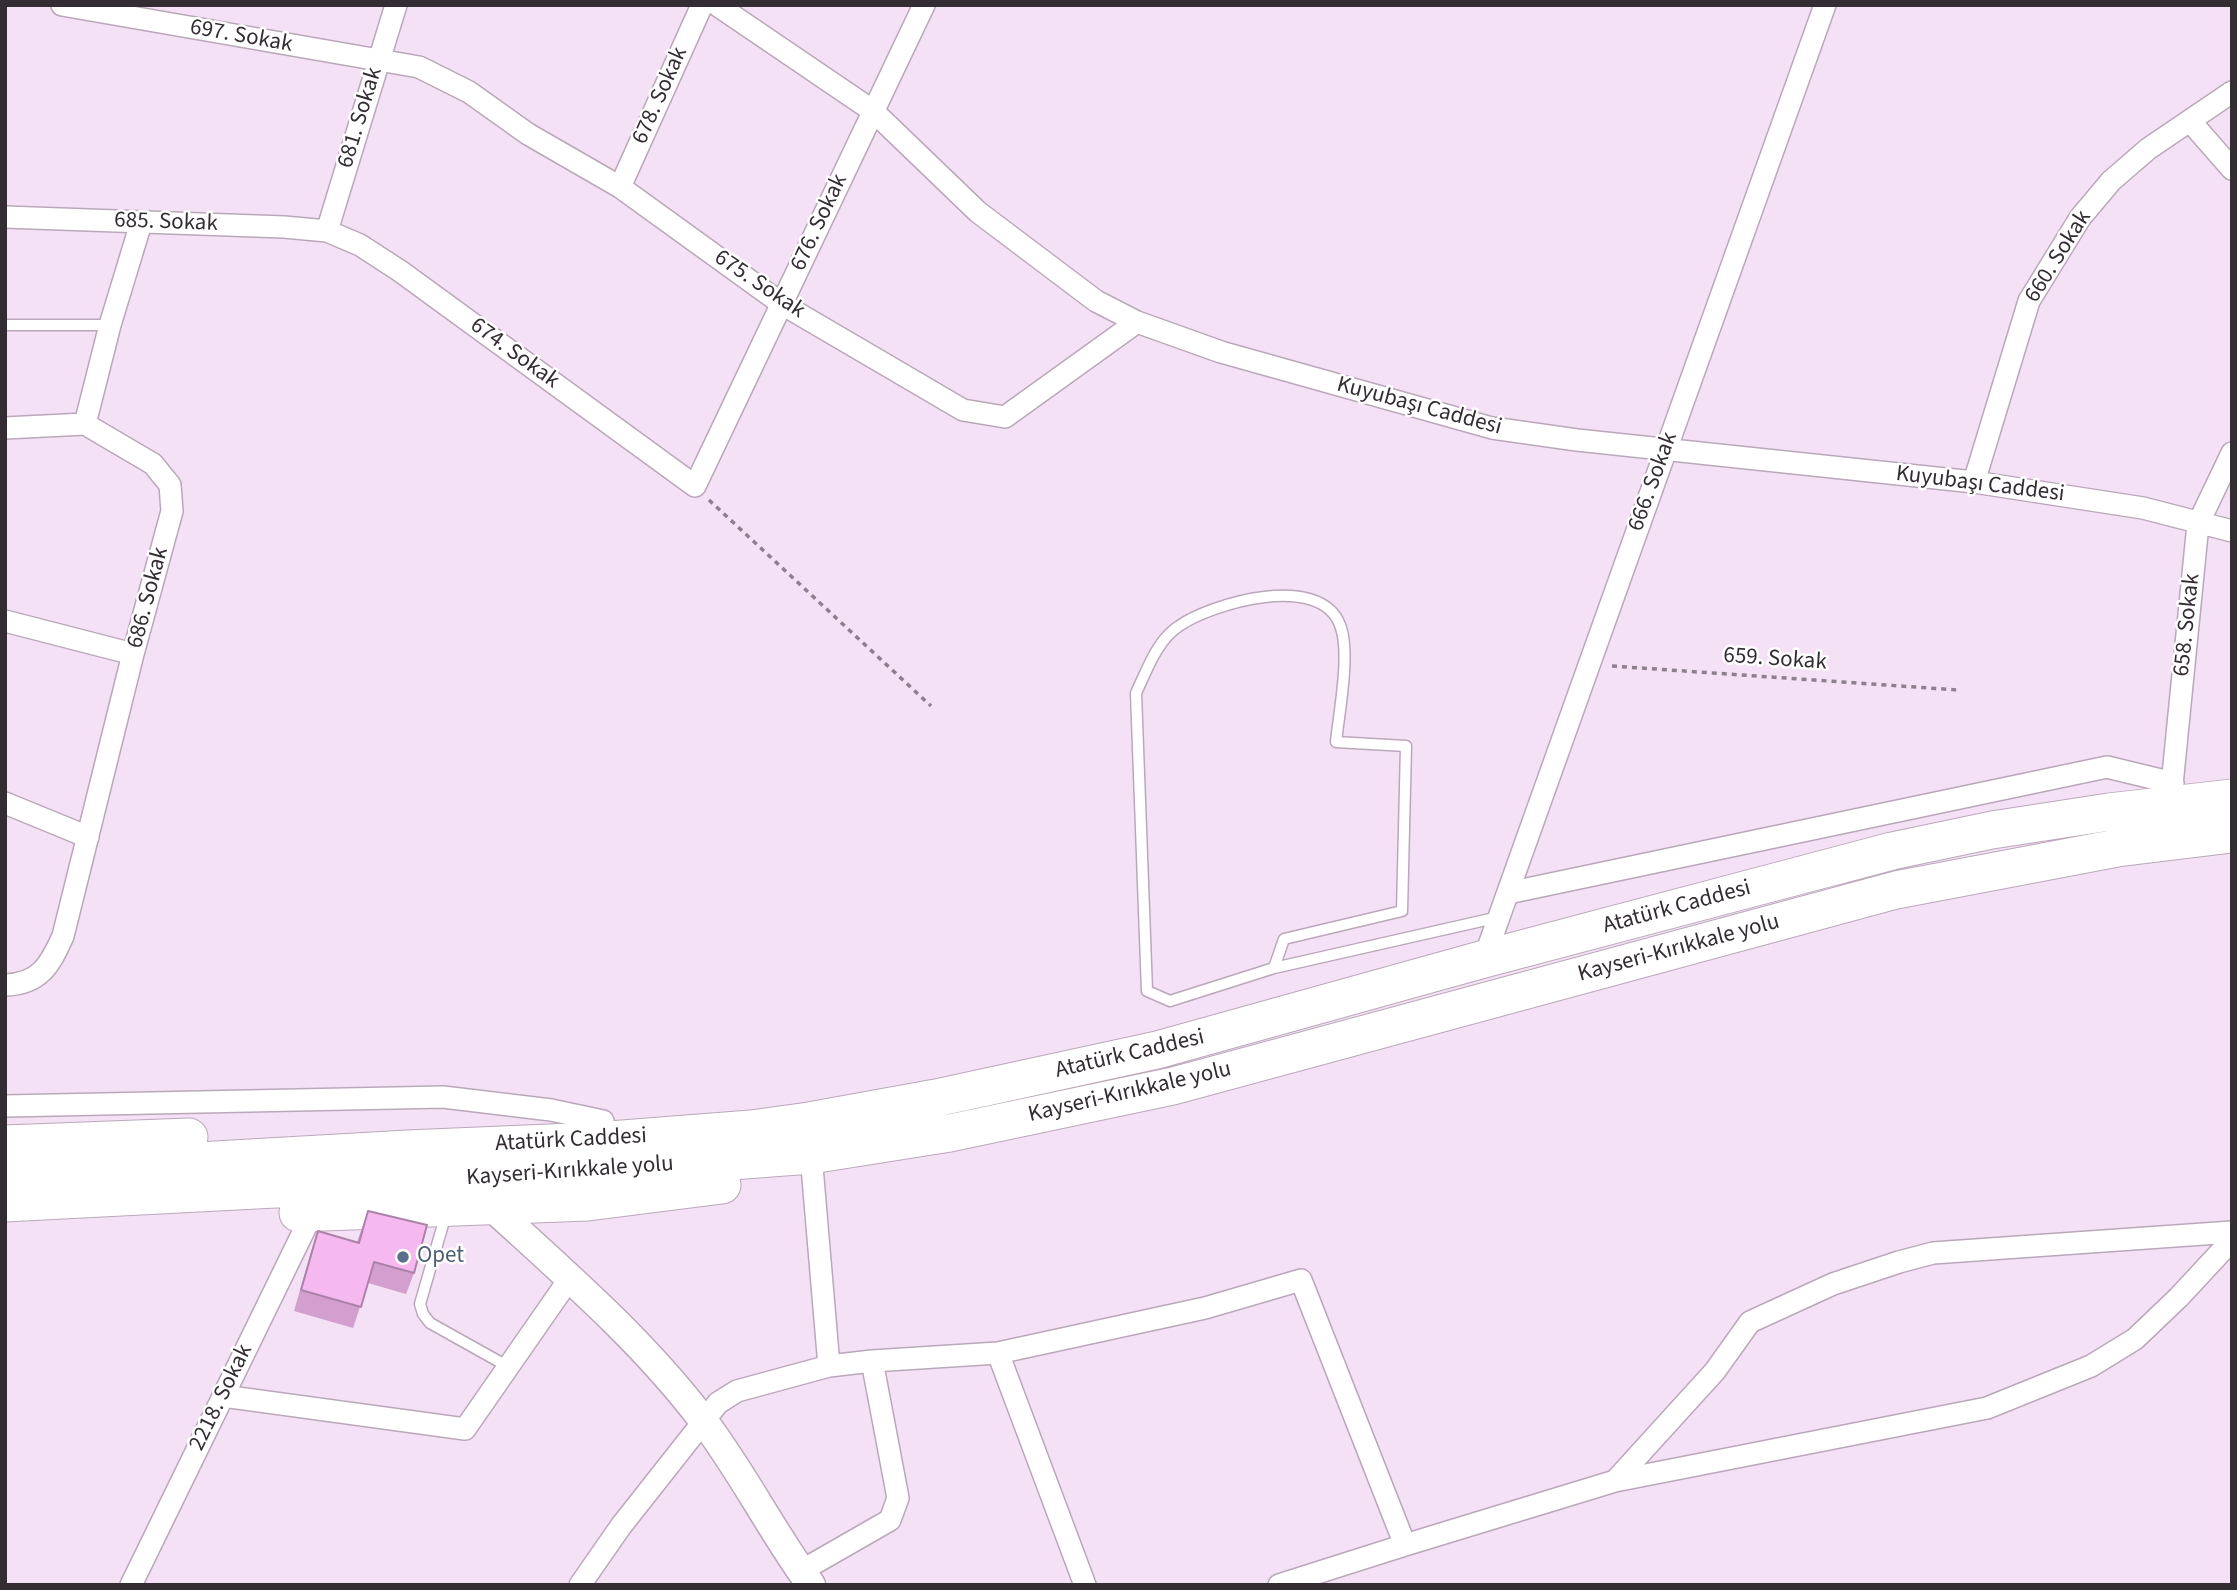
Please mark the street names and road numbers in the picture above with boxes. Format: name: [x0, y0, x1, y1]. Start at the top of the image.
street label: 697. Sokak: [188, 14, 294, 60]
street label: 678. Sokak: [627, 43, 695, 149]
street label: 681. Sokak: [333, 64, 389, 172]
street label: 676. Sokak: [786, 170, 854, 276]
street label: 660. Sokak: [2020, 206, 2098, 308]
street label: 685. Sokak: [114, 207, 218, 239]
street label: 675. Sokak: [708, 245, 810, 325]
street label: 674. Sokak: [464, 312, 564, 396]
street label: Kuyubaşı Caddesi: [1334, 372, 1504, 442]
street label: 666. Sokak: [1623, 429, 1685, 535]
street label: Kuyubaşı Caddesi: [1894, 461, 2066, 509]
street label: 686. Sokak: [122, 544, 176, 652]
street label: 658. Sokak: [2169, 572, 2207, 678]
street label: 659. Sokak: [1722, 643, 1828, 677]
street label: Atatürk Caddesi: [1600, 875, 1754, 941]
street label: Kayseri-Kırıkkale yolu: [1575, 909, 1783, 989]
street label: Atatürk Caddesi: [1053, 1024, 1207, 1086]
street label: Kayseri-Kırıkkale yolu: [1026, 1056, 1234, 1130]
street label: Atatürk Caddesi: [494, 1123, 648, 1159]
street label: Kayseri-Kırıkkale yolu: [465, 1151, 675, 1193]
street label: 2218. Sokak: [184, 1340, 260, 1456]

